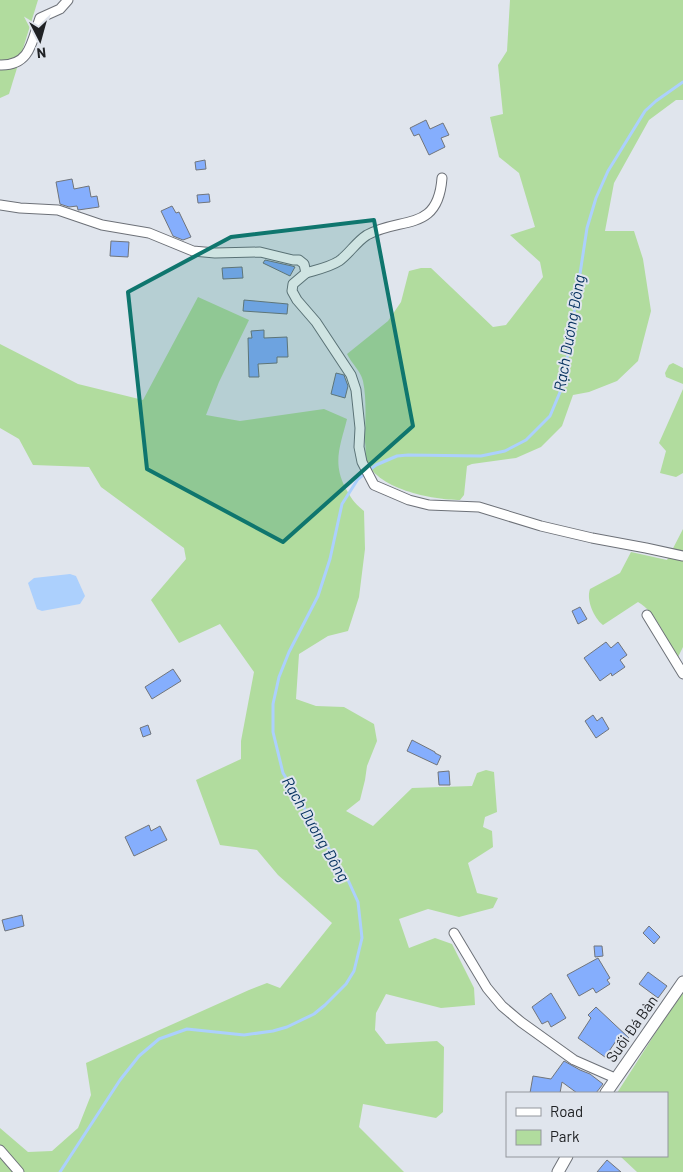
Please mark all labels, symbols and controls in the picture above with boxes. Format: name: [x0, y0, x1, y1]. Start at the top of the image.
north arrow: [15, 15, 65, 65]
text: N: [36, 44, 47, 62]
water label: Rạch Dương Đông: [549, 273, 588, 393]
water label: Rạch Dương Đông: [279, 773, 354, 885]
street label: Suối Đá Bàn: [602, 992, 661, 1065]
legend: [506, 1092, 668, 1157]
text: Road: [550, 1102, 583, 1120]
text: Park: [550, 1127, 580, 1145]

